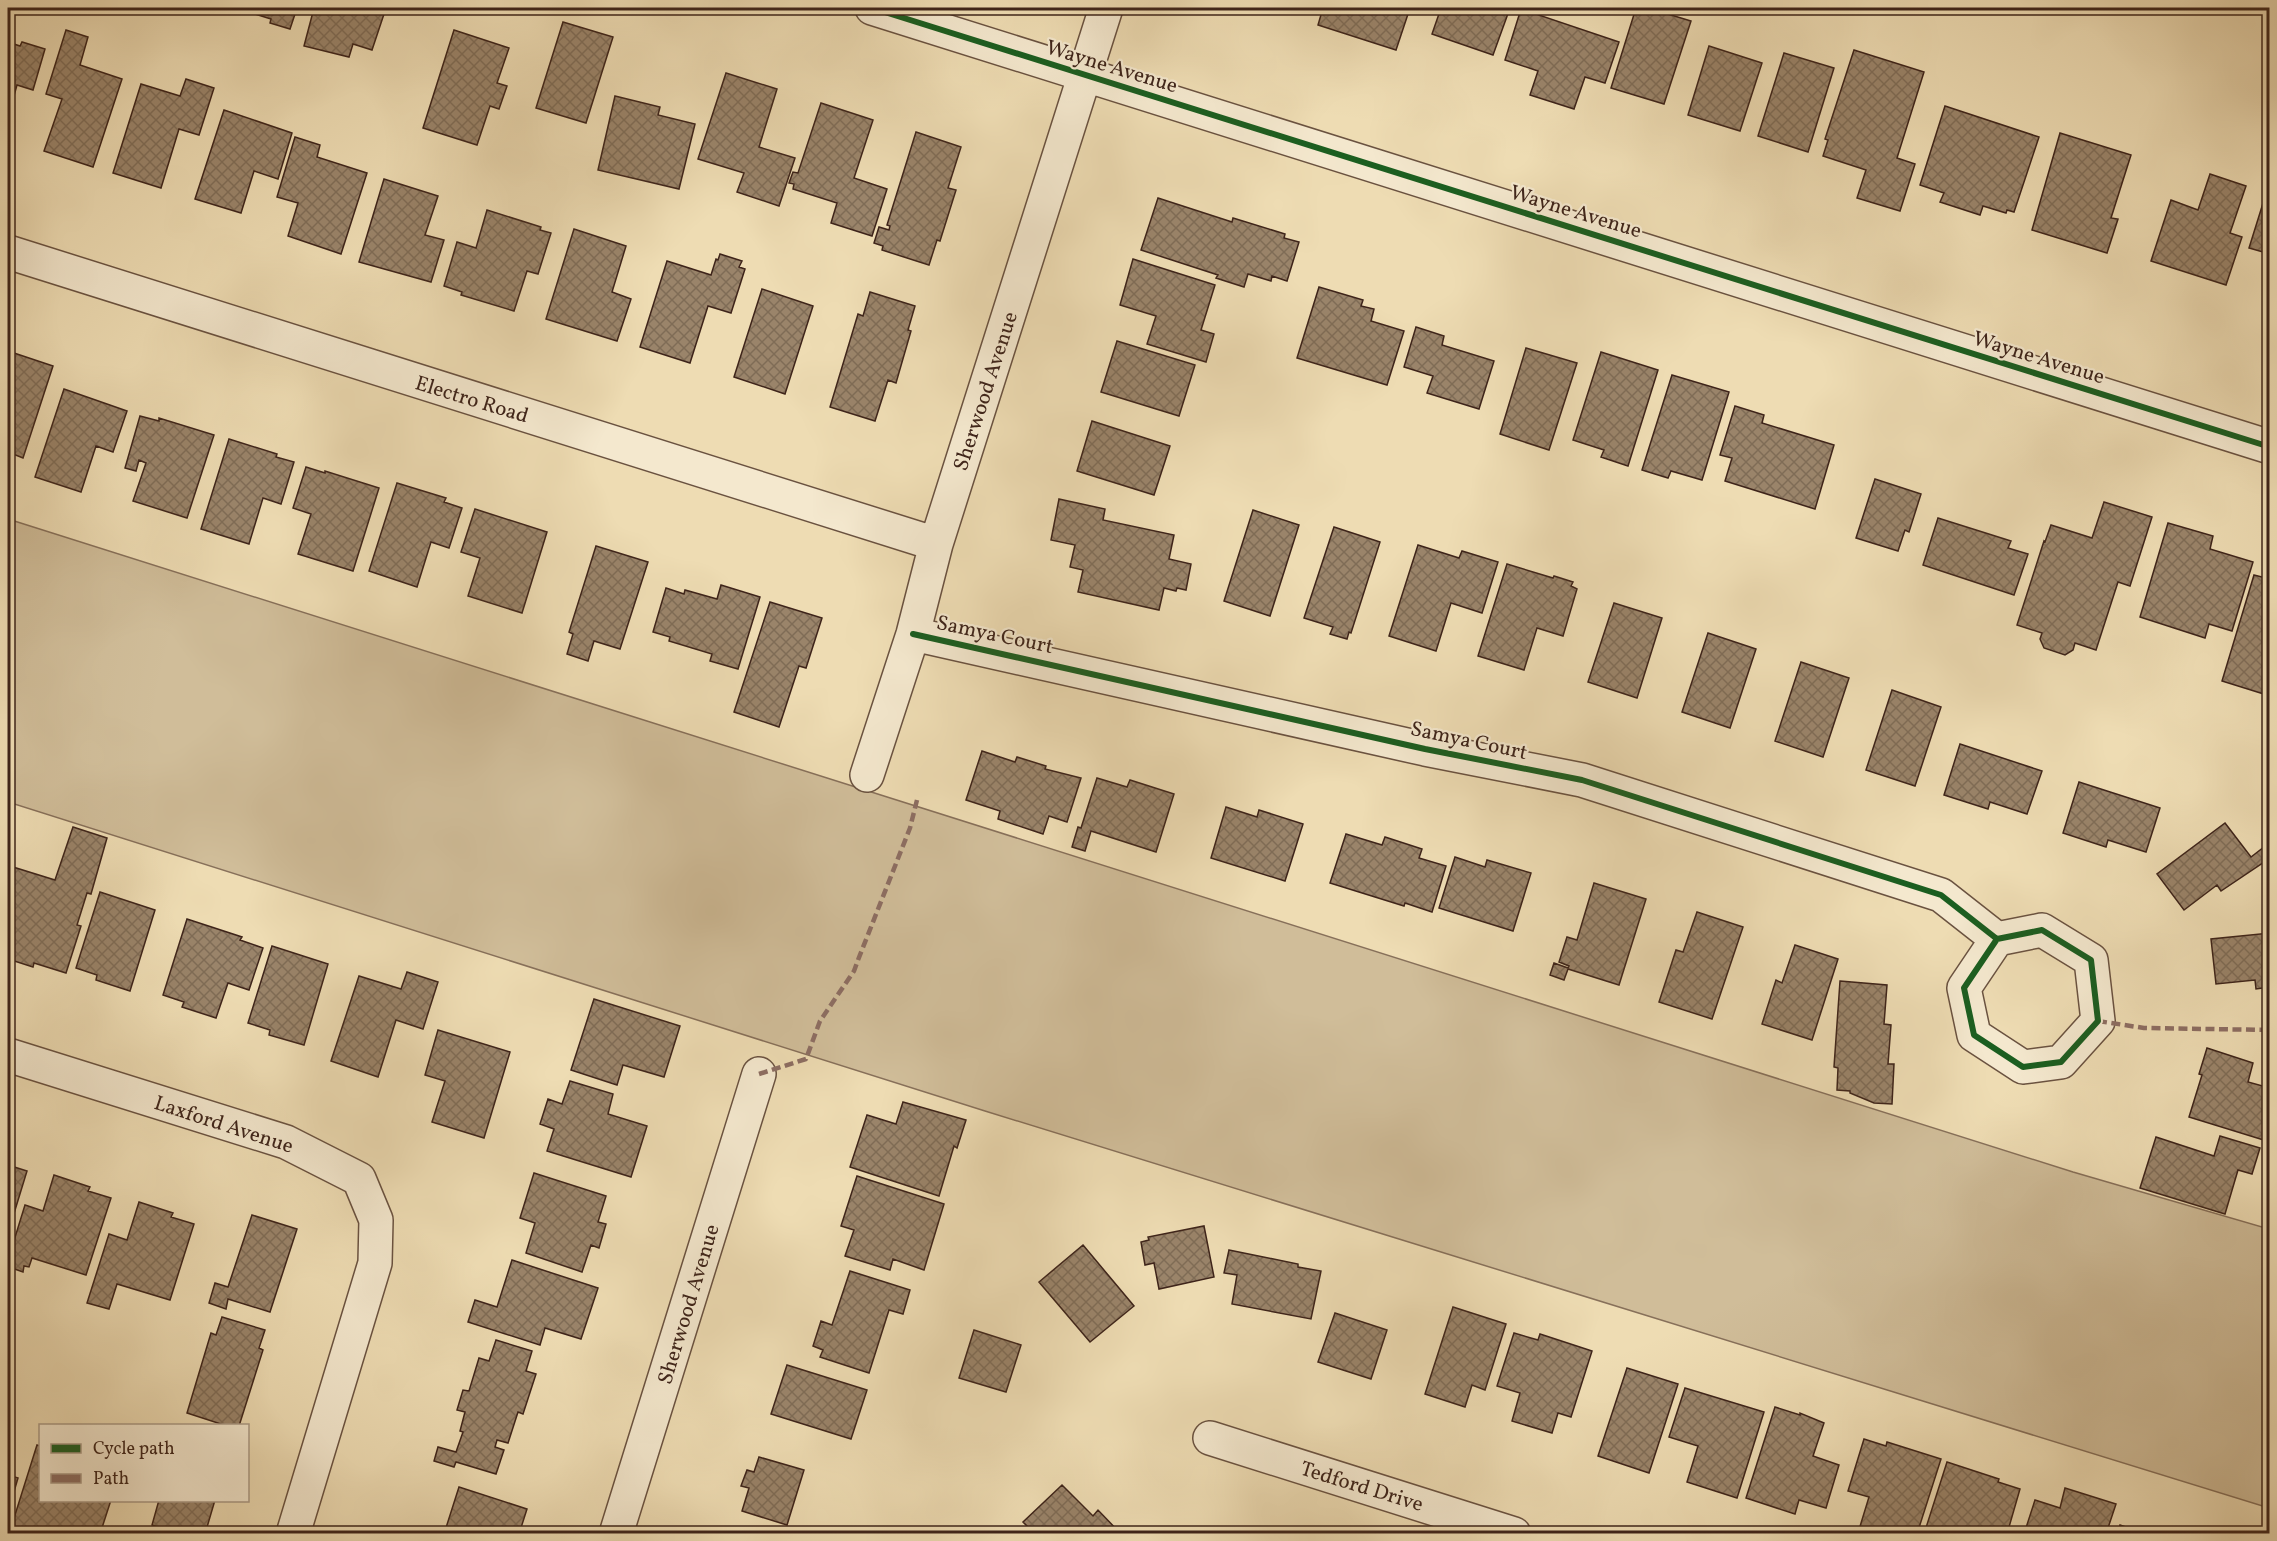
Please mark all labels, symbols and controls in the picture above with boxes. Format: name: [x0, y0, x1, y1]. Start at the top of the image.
street label: Wayne Avenue: [1042, 34, 1181, 101]
street label: Wayne Avenue: [1506, 179, 1645, 246]
street label: Sherwood Avenue: [947, 308, 1026, 475]
street label: Wayne Avenue: [1969, 325, 2108, 392]
street label: Electro Road: [411, 369, 532, 431]
street label: Samya Court: [934, 609, 1056, 662]
street label: Samya Court: [1408, 715, 1530, 768]
street label: Laxford Avenue: [150, 1089, 297, 1162]
street label: Sherwood Avenue: [651, 1221, 728, 1388]
legend: [39, 1424, 249, 1502]
text: Cycle path: [93, 1437, 175, 1462]
street label: Tedford Drive: [1297, 1455, 1427, 1520]
text: Path: [93, 1467, 129, 1492]

